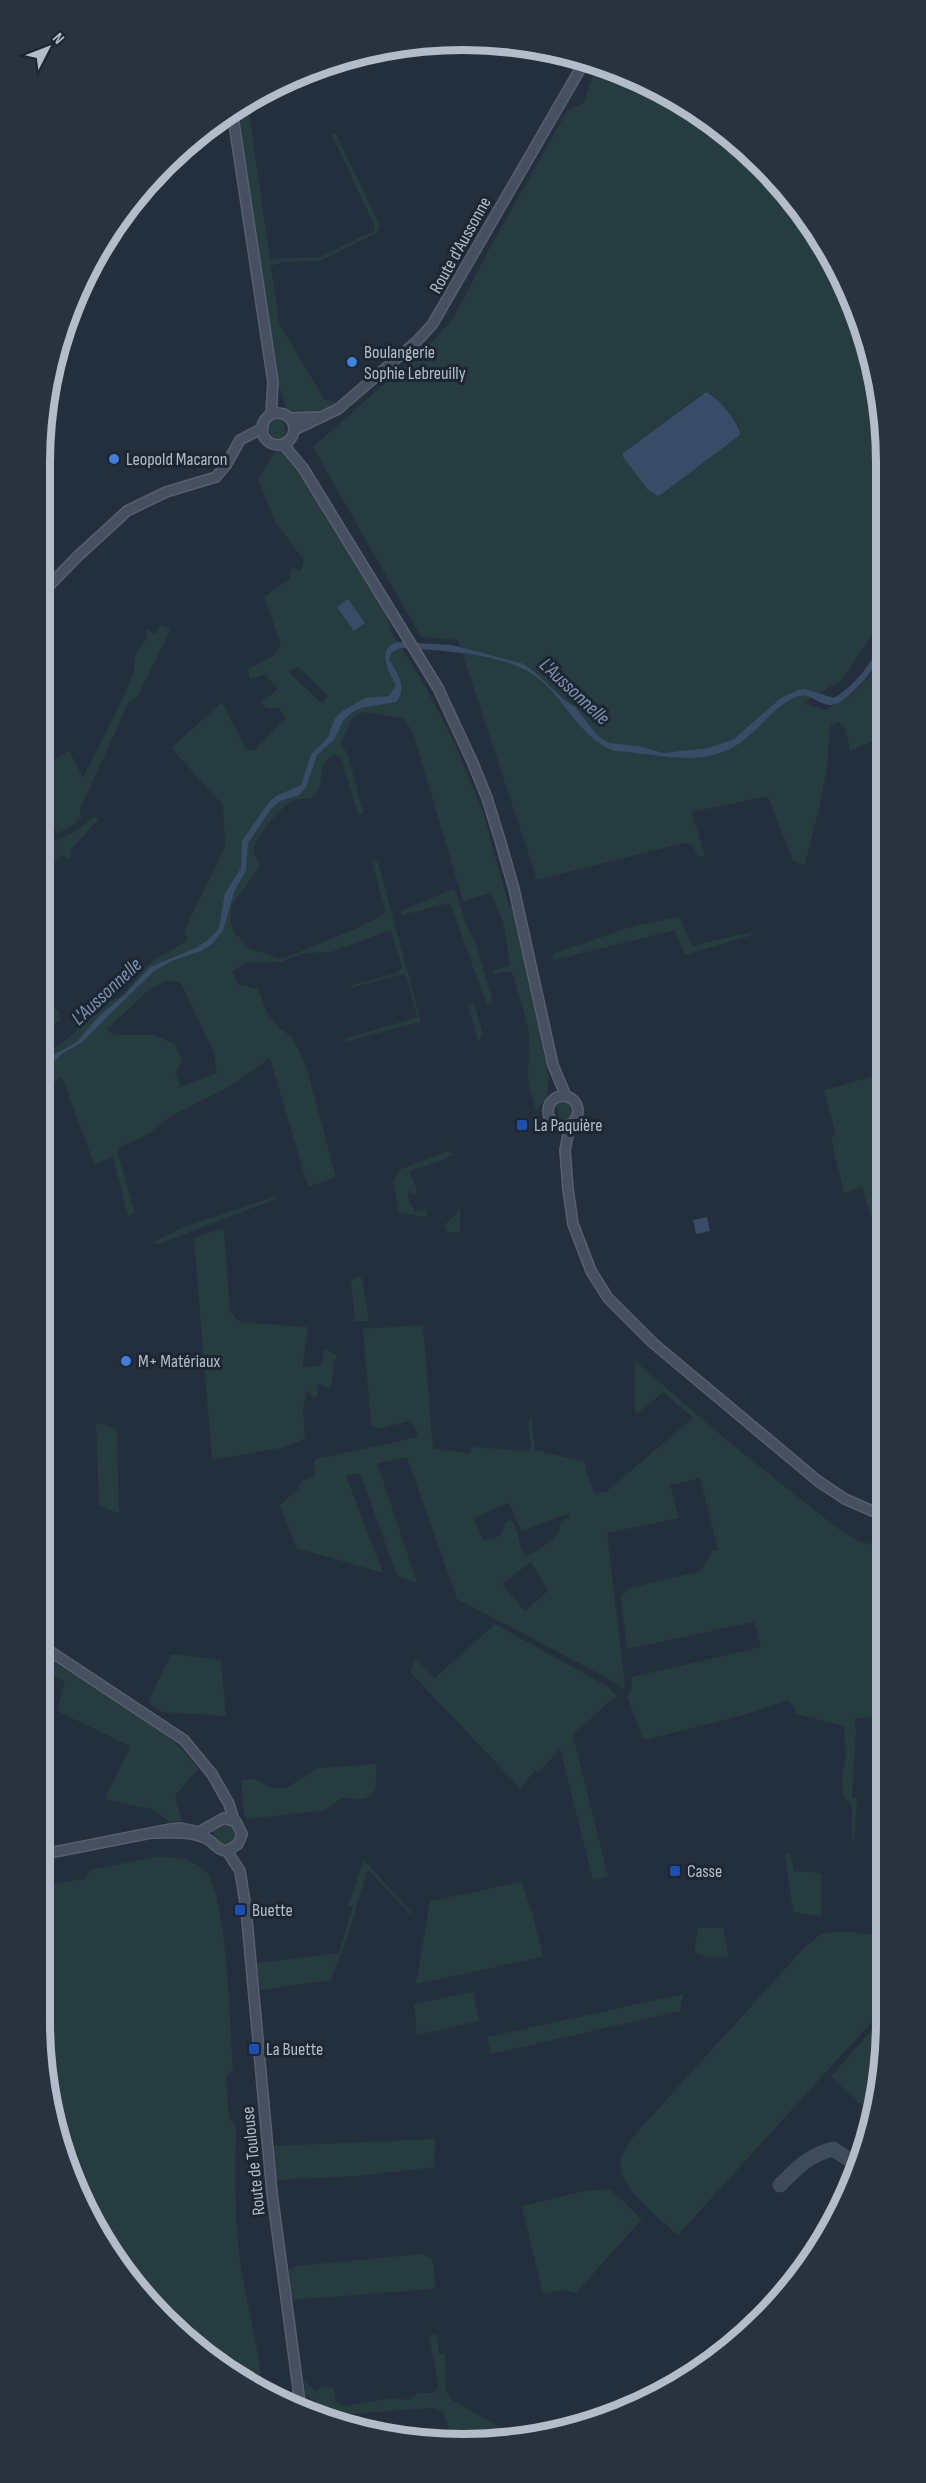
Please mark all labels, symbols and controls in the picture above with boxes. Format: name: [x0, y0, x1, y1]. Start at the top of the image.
north arrow: [18, 18, 78, 78]
text: N: [48, 29, 68, 48]
street label: Route d'Aussonne: [425, 193, 496, 297]
place label: Boulangerie Sophie Lebreuilly: [364, 342, 466, 384]
marker: Boulangerie Sophie Lebreuilly: [345, 355, 359, 369]
place label: Leopold Macaron: [126, 449, 227, 470]
marker: Leopold Macaron: [107, 452, 121, 466]
water label: L'Aussonnelle: [534, 653, 615, 730]
water label: L'Aussonnelle: [67, 953, 147, 1030]
place label: La Paquière: [534, 1115, 602, 1136]
marker: La Paquière: [515, 1118, 529, 1132]
place label: M+ Matériaux: [138, 1351, 221, 1372]
marker: M+ Matériaux: [119, 1354, 133, 1368]
place label: Casse: [687, 1861, 722, 1882]
marker: Casse: [668, 1864, 682, 1878]
place label: Buette: [252, 1900, 293, 1921]
marker: Buette: [233, 1903, 247, 1917]
place label: La Buette: [266, 2039, 323, 2060]
marker: La Buette: [247, 2042, 261, 2056]
street label: Route de Toulouse: [237, 2106, 270, 2216]

